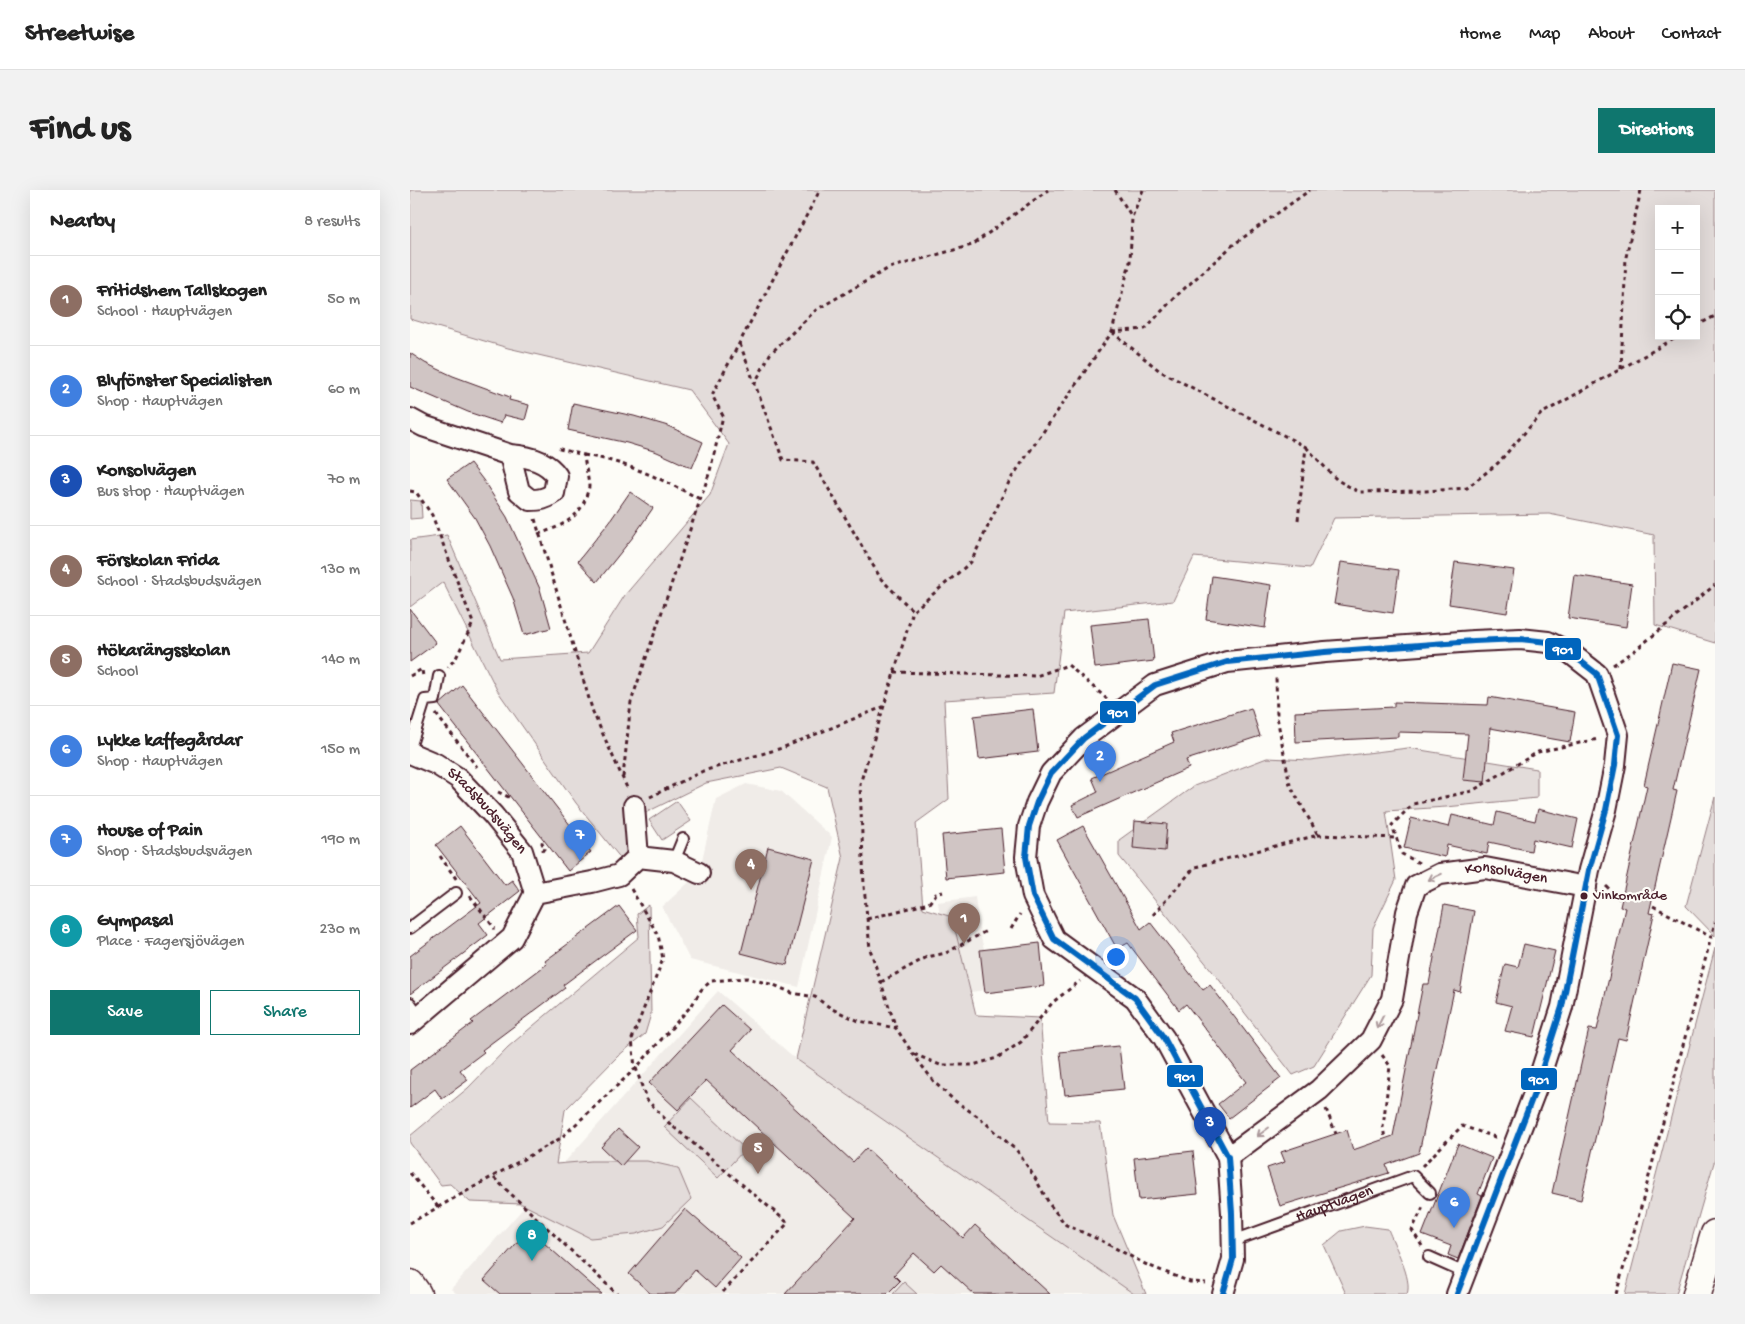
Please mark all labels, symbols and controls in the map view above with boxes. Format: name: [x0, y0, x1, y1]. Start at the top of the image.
text: Streetwise: [25, 20, 134, 49]
text: Home: [1459, 24, 1501, 45]
text: Map: [1529, 24, 1560, 45]
text: About: [1588, 24, 1634, 45]
text: Contact: [1662, 24, 1720, 45]
button: Directions: [1598, 108, 1715, 153]
text: Find us: [30, 110, 130, 151]
map controls: [1655, 205, 1700, 340]
button: +: [1655, 205, 1700, 250]
text: Nearby: [50, 210, 115, 235]
text: 8 results: [304, 213, 360, 232]
button: −: [1655, 250, 1700, 295]
text: Fritidshem Tallskogen: [97, 280, 267, 303]
text: 1: [63, 291, 69, 310]
text: 50 m: [327, 291, 360, 310]
button: locate: [1655, 295, 1700, 340]
text: School · Hauptvägen: [97, 303, 232, 322]
text: Blyfönster Specialisten: [97, 370, 272, 393]
text: 2: [62, 381, 70, 400]
text: 60 m: [328, 381, 360, 400]
text: Shop · Hauptvägen: [97, 393, 223, 412]
text: Konsolvägen: [97, 460, 196, 483]
text: 3: [62, 471, 70, 490]
text: 70 m: [327, 471, 360, 490]
text: Bus stop · Hauptvägen: [97, 483, 244, 502]
text: Förskolan Frida: [97, 550, 219, 573]
text: 4: [62, 561, 70, 580]
text: 130 m: [321, 561, 360, 580]
text: School · Stadsbudsvägen: [97, 573, 261, 592]
line badge: 901: [1544, 637, 1582, 661]
text: Hökarängsskolan: [97, 640, 230, 663]
text: 901: [1552, 643, 1574, 660]
text: 5: [62, 651, 70, 670]
text: 140 m: [322, 651, 360, 670]
text: School: [97, 663, 139, 682]
line badge: 901: [1099, 700, 1137, 724]
text: 901: [1107, 706, 1129, 723]
text: Lykke kaffegårdar: [97, 730, 242, 753]
text: 6: [62, 741, 70, 760]
text: 150 m: [321, 741, 360, 760]
pin: 2: [1084, 741, 1116, 782]
text: Shop · Hauptvägen: [97, 753, 223, 772]
street label: Stadsbudsvägen: [443, 764, 531, 859]
text: House of Pain: [97, 820, 202, 843]
pin: 7: [564, 820, 596, 861]
text: 7: [62, 831, 70, 850]
text: 190 m: [321, 831, 360, 850]
text: Shop · Stadsbudsvägen: [97, 843, 252, 862]
pin: 4: [735, 849, 767, 890]
street label: Konsolvägen: [1464, 858, 1550, 889]
one-way arrow: [1428, 872, 1443, 882]
place label: Vinkområde: [1592, 887, 1667, 905]
marker: Vinkområde: [1579, 891, 1589, 901]
pin: 1: [948, 903, 980, 944]
text: Gympasal: [97, 910, 173, 933]
text: 8: [62, 921, 70, 940]
text: 230 m: [320, 921, 360, 940]
text: Place · Fagersjövägen: [97, 933, 244, 952]
your location: [1103, 944, 1129, 970]
button: Save: [50, 990, 200, 1035]
button: Share: [210, 990, 360, 1035]
one-way arrow: [1375, 1014, 1385, 1029]
line badge: 901: [1166, 1064, 1204, 1088]
line badge: 901: [1520, 1067, 1558, 1091]
text: 901: [1174, 1070, 1196, 1087]
text: 901: [1528, 1073, 1550, 1090]
pin: 3: [1194, 1107, 1226, 1148]
one-way arrow: [1257, 1126, 1270, 1137]
pin: 5: [742, 1133, 774, 1174]
street label: Hauptvägen: [1293, 1182, 1376, 1227]
pin: 6: [1438, 1187, 1470, 1228]
pin: 8: [516, 1220, 548, 1261]

